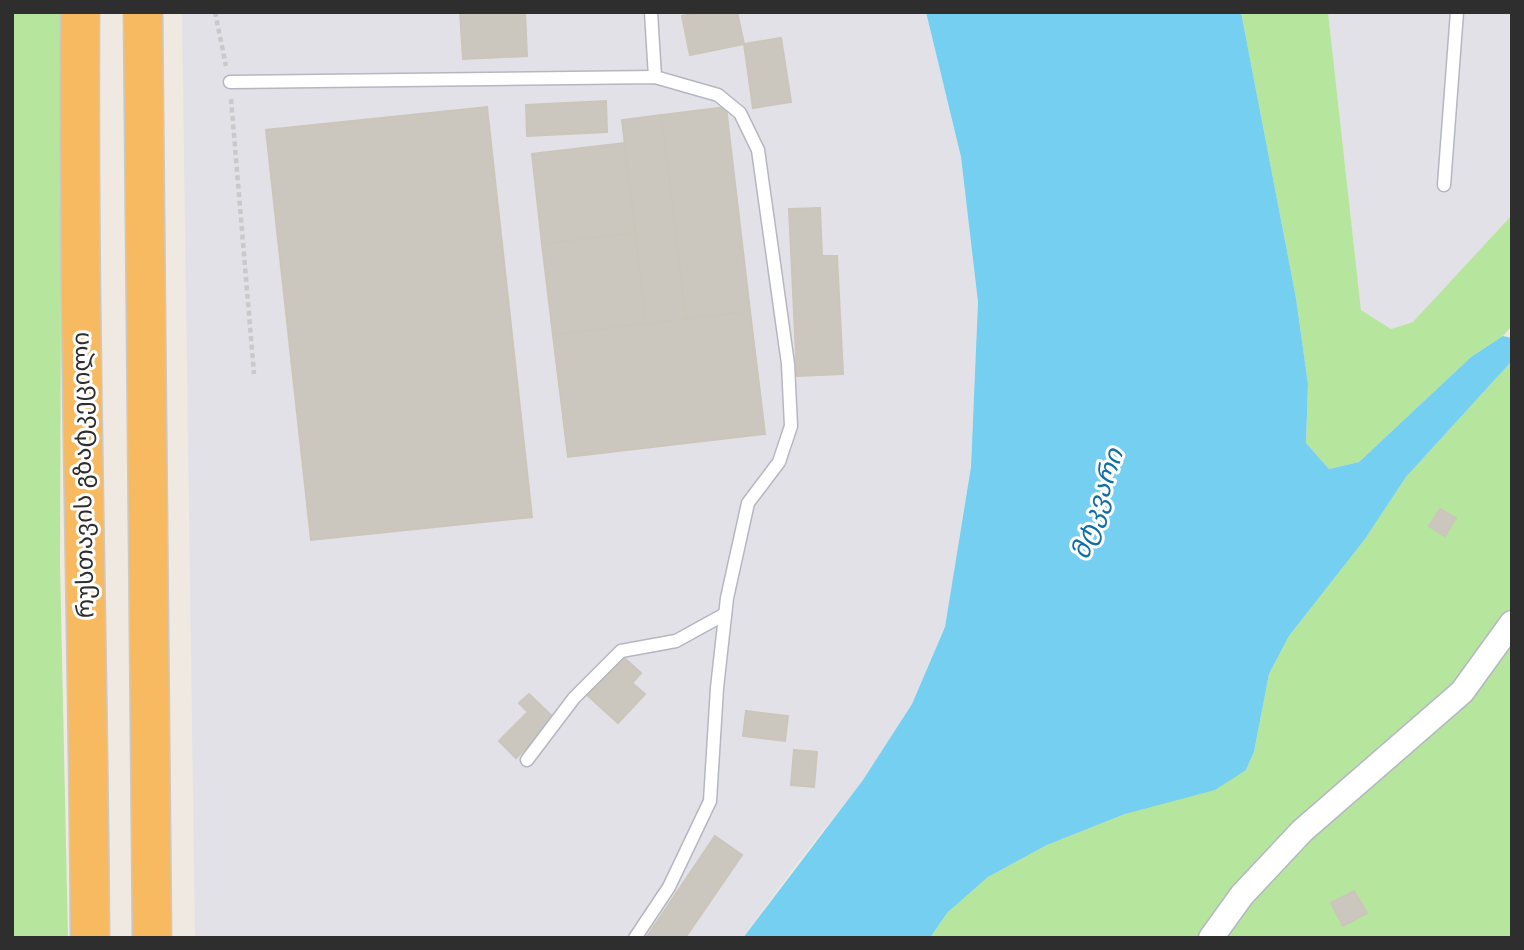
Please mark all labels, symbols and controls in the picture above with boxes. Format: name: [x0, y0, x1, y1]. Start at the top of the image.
street label: რუსთავის გზატკეცილი: [66, 332, 99, 618]
water label: მტკვარი: [1064, 443, 1130, 564]

